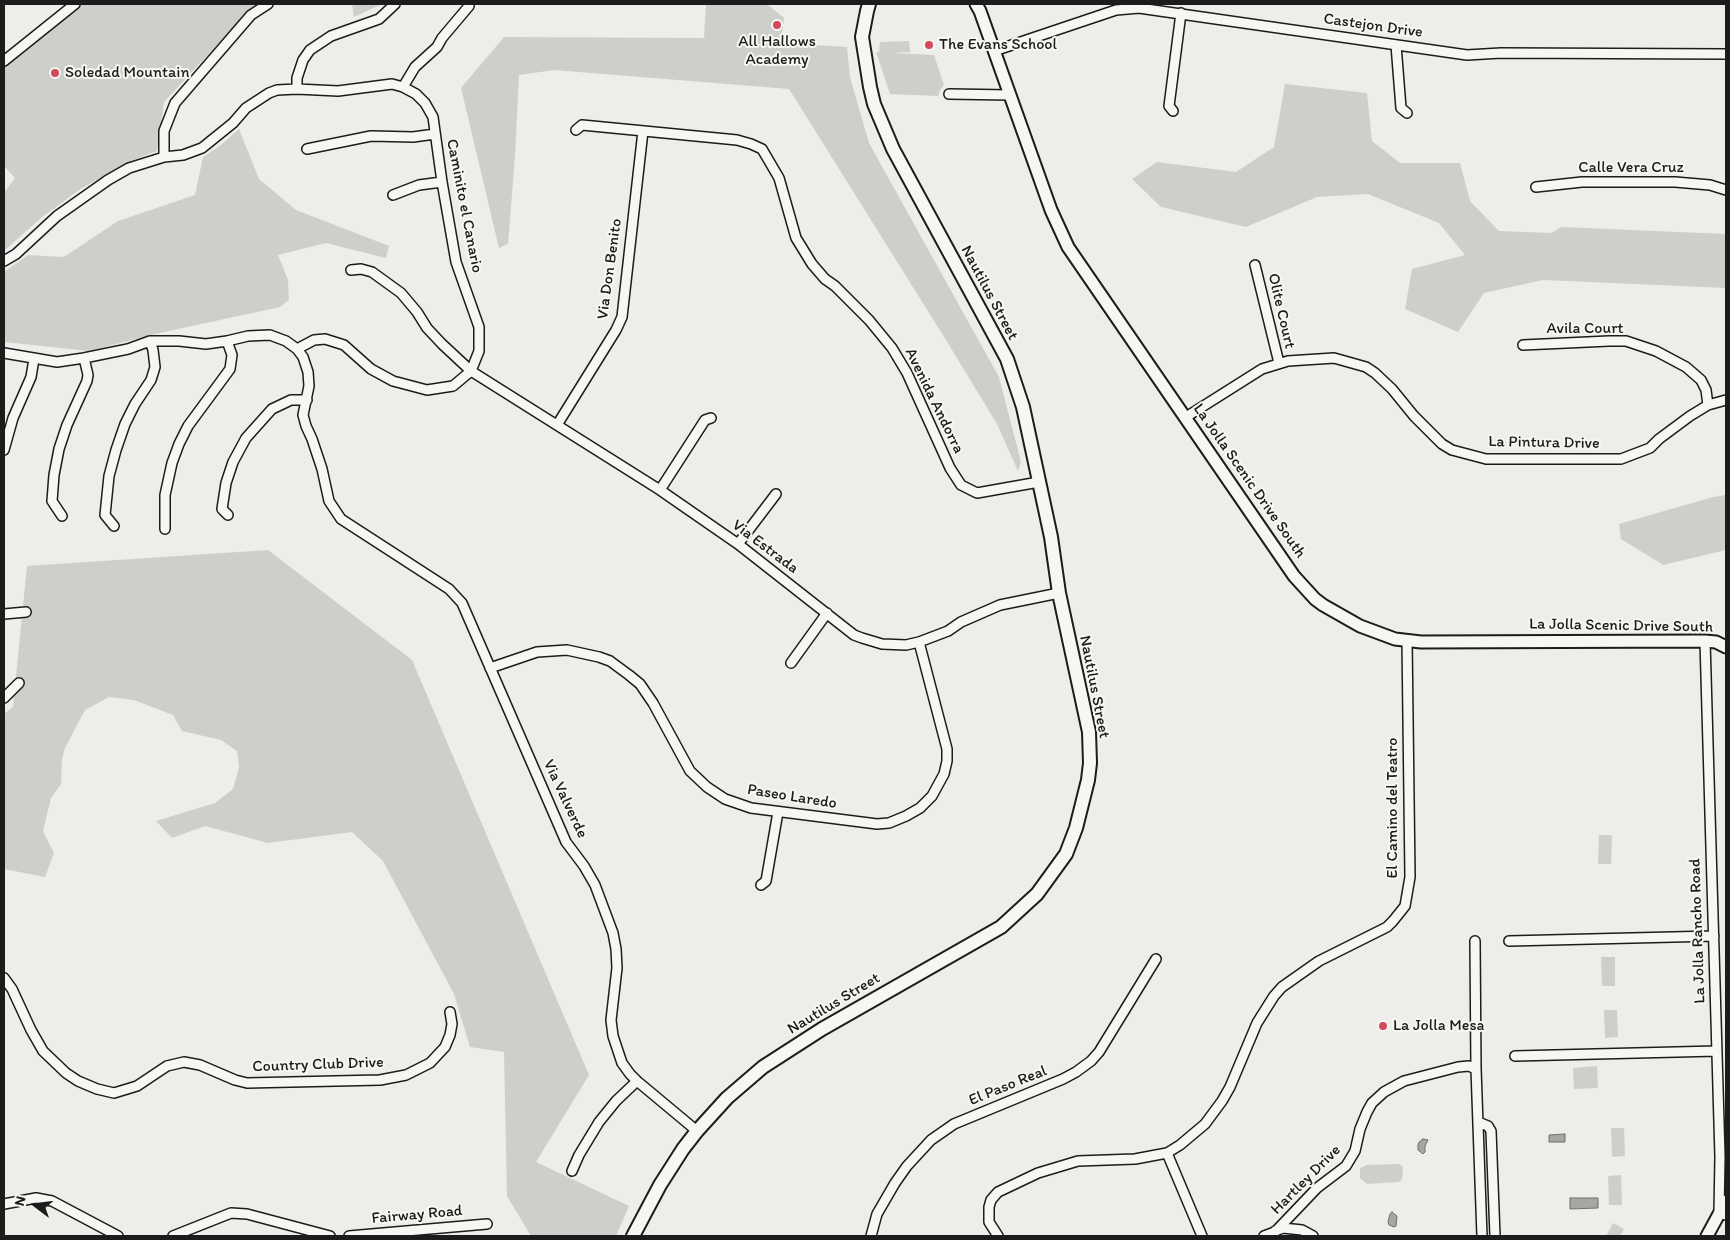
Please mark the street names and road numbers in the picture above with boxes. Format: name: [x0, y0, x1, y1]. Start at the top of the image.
street label: Castejon Drive: [1322, 10, 1424, 42]
street label: Caminito el Canario: [442, 137, 486, 275]
street label: Calle Vera Cruz: [1578, 158, 1684, 178]
street label: Via Don Benito: [593, 217, 627, 321]
street label: Nautilus Street: [956, 242, 1022, 344]
street label: Olite Court: [1263, 271, 1299, 351]
street label: Avila Court: [1546, 319, 1624, 339]
street label: Avenida Andorra: [900, 345, 968, 457]
street label: La Jolla Scenic Drive South: [1188, 400, 1310, 562]
street label: La Pintura Drive: [1488, 432, 1600, 454]
street label: Via Estrada: [728, 516, 802, 578]
street label: La Jolla Scenic Drive South: [1529, 615, 1713, 637]
street label: Nautilus Street: [1075, 634, 1113, 740]
street label: El Camino del Teatro: [1383, 738, 1403, 878]
street label: Via Valverde: [538, 757, 592, 841]
street label: Paseo Laredo: [746, 780, 838, 814]
street label: La Jolla Rancho Road: [1686, 858, 1710, 1004]
street label: Nautilus Street: [784, 969, 884, 1039]
street label: Country Club Drive: [252, 1053, 384, 1077]
street label: El Paso Real: [966, 1062, 1050, 1110]
street label: Hartley Drive: [1267, 1141, 1345, 1219]
street label: Fairway Road: [371, 1201, 463, 1229]

